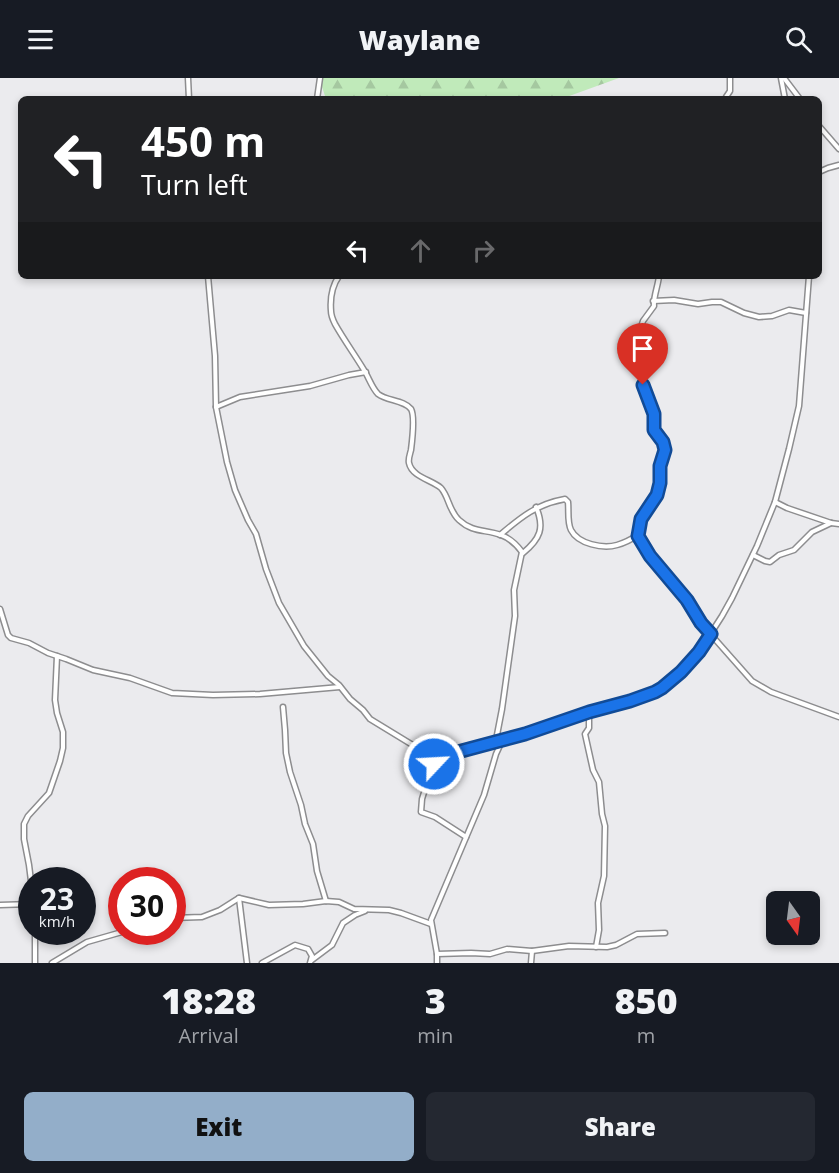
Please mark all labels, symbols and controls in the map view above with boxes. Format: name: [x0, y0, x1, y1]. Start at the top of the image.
text: Waylane: [359, 21, 480, 58]
icon: menu: [24, 23, 57, 56]
icon: search: [782, 23, 815, 56]
text: 450 m: [141, 112, 265, 169]
icon: left: [42, 120, 120, 198]
text: Turn left: [141, 166, 248, 203]
icon: left: [341, 234, 374, 267]
icon: ahead: [404, 234, 437, 267]
icon: right: [467, 234, 500, 267]
pin: [617, 323, 668, 385]
icon: arrive: [626, 332, 659, 365]
position arrow: [402, 732, 466, 796]
speed limit sign: 30: [108, 867, 186, 945]
text: 23: [40, 878, 74, 919]
north arrow: [766, 891, 820, 945]
map controls: [766, 891, 820, 945]
text: km/h: [39, 911, 75, 931]
text: 18:28: [161, 976, 256, 1025]
text: 3: [425, 976, 446, 1025]
text: 850: [614, 976, 678, 1025]
text: Arrival: [179, 1022, 239, 1049]
text: min: [417, 1022, 453, 1049]
text: m: [637, 1022, 655, 1049]
button: Exit: [24, 1092, 414, 1161]
button: Share: [426, 1092, 815, 1161]

